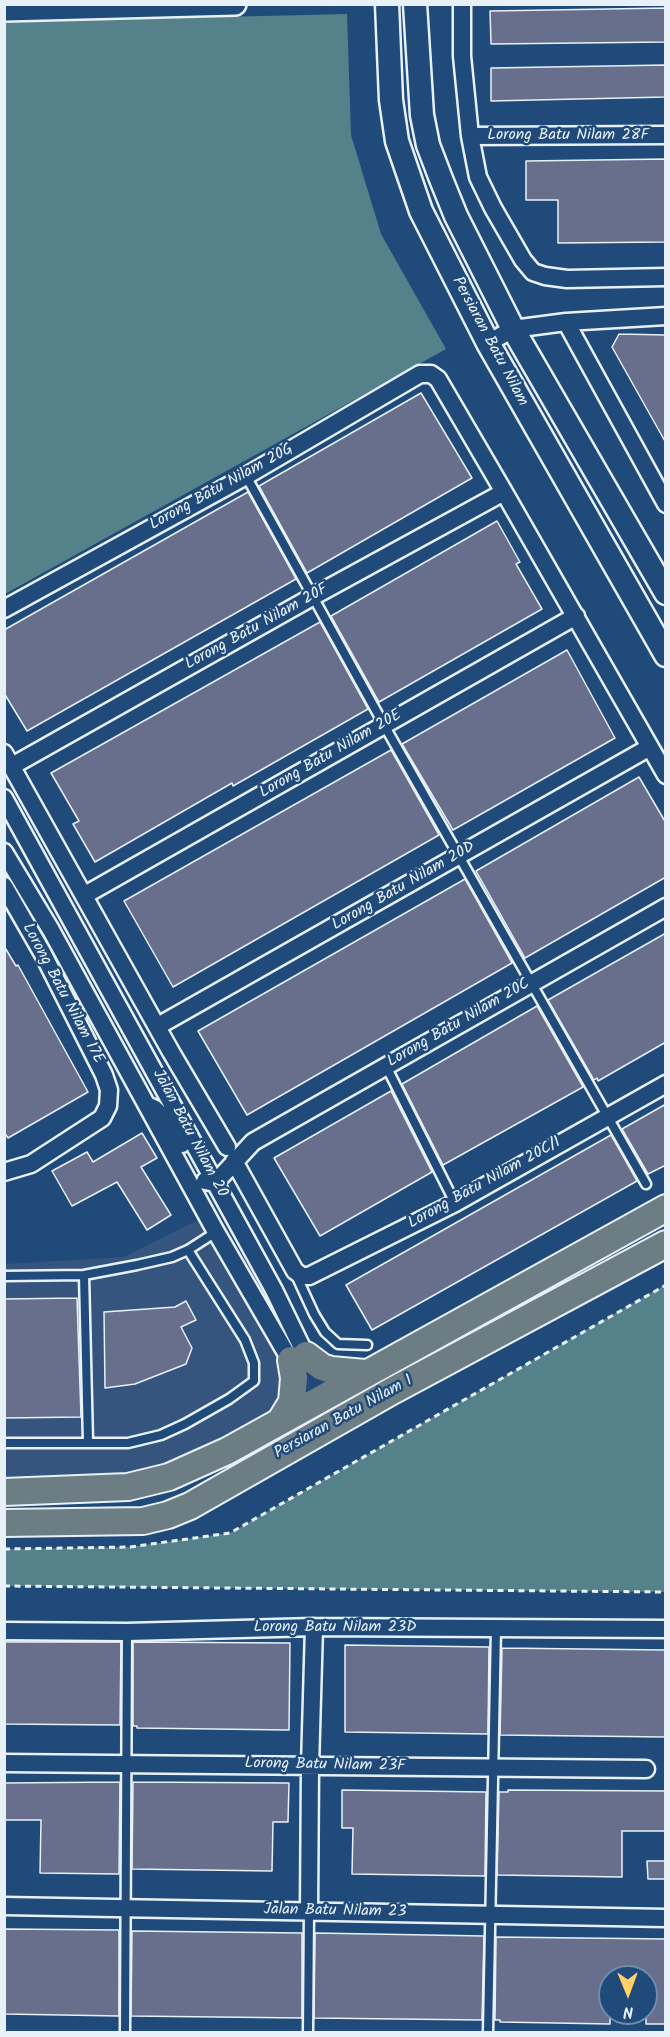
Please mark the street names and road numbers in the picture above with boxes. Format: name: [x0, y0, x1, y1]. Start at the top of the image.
street label: Lorong Batu Nilam 28F: [487, 126, 649, 146]
street label: Persiaran Batu Nilam: [447, 274, 531, 410]
street label: Lorong Batu Nilam 20G: [147, 440, 297, 536]
street label: Lorong Batu Nilam 20F: [182, 581, 332, 675]
street label: Lorong Batu Nilam 20E: [257, 706, 405, 804]
street label: Lorong Batu Nilam 20D: [329, 838, 479, 936]
street label: Lorong Batu Nilam 17E: [17, 921, 107, 1067]
street label: Lorong Batu Nilam 20C: [384, 975, 534, 1073]
street label: Jalan Batu Nilam 20: [147, 1067, 231, 1201]
street label: Lorong Batu Nilam 20C/1: [405, 1134, 565, 1234]
street label: Persiaran Batu Nilam 1: [271, 1372, 417, 1464]
street label: Lorong Batu Nilam 23D: [253, 1618, 417, 1638]
street label: Lorong Batu Nilam 23F: [244, 1755, 406, 1777]
street label: Jalan Batu Nilam 23: [263, 1901, 407, 1923]

